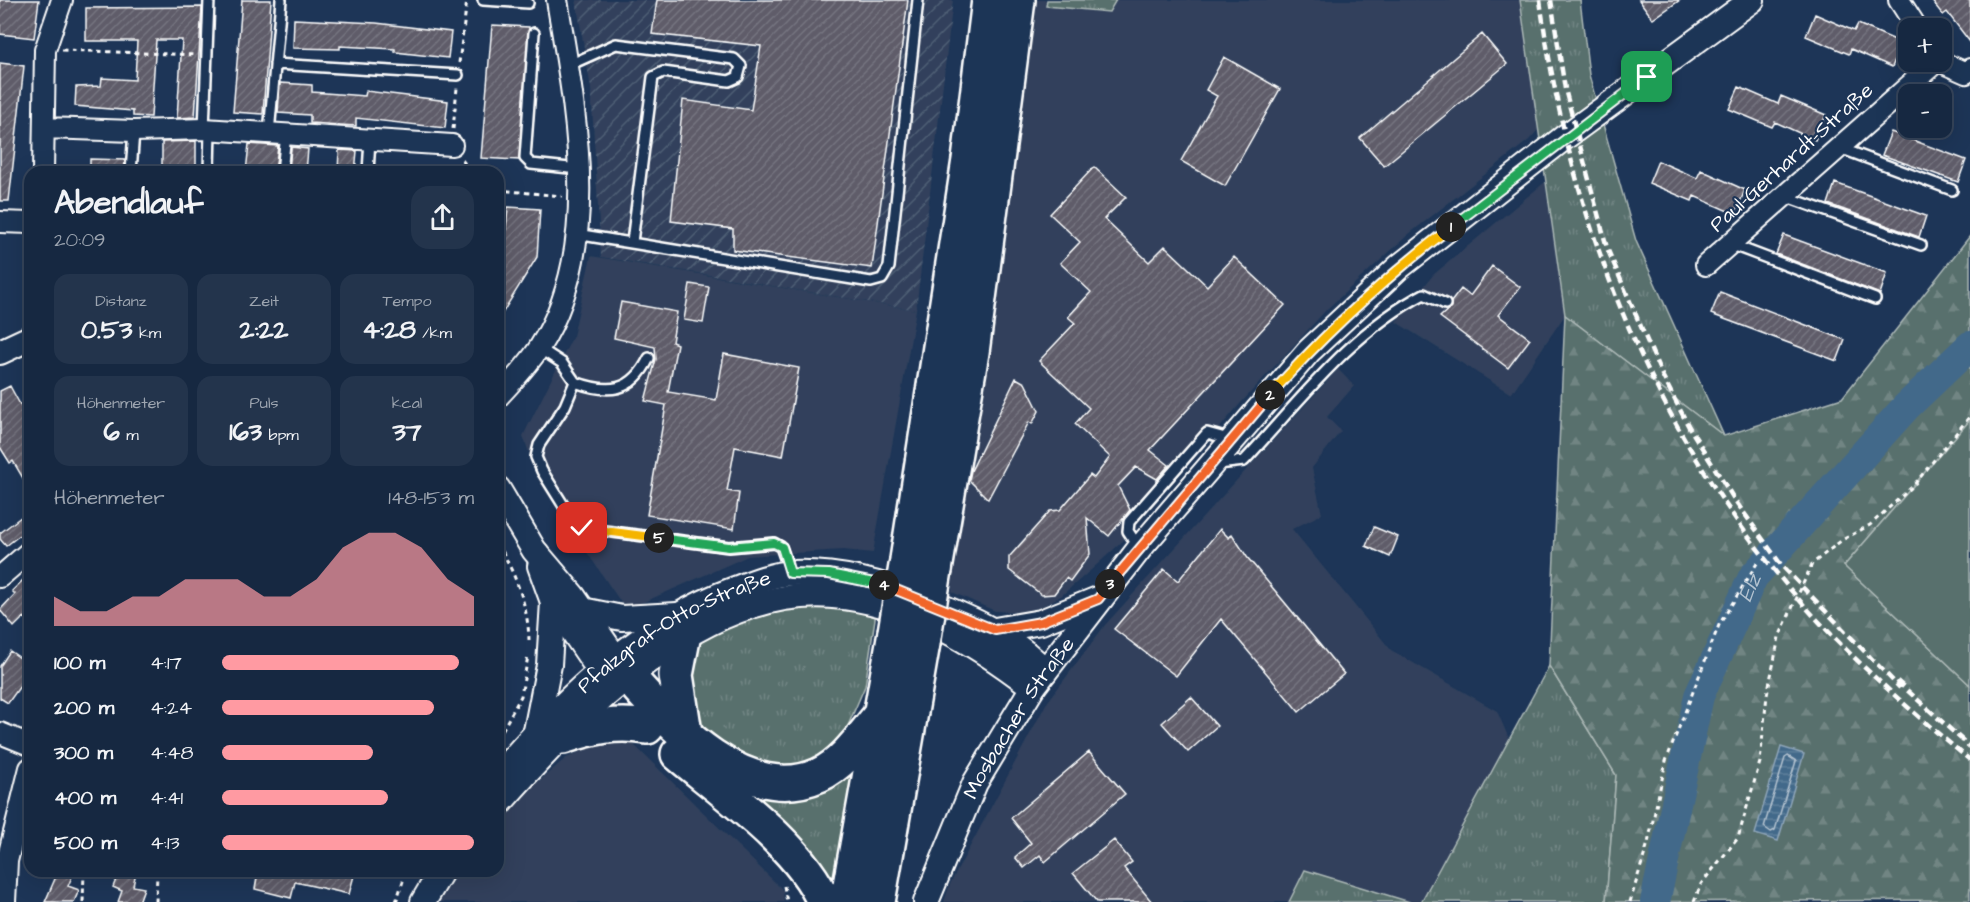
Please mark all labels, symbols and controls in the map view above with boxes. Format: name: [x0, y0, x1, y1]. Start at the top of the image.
map controls: [1898, 18, 1952, 138]
button: +: [1898, 18, 1952, 72]
pin: [1621, 51, 1672, 102]
icon: arrive: [1630, 60, 1663, 93]
street label: Paul-Gerhardt-Straße: [1703, 76, 1879, 239]
button: −: [1898, 84, 1952, 138]
text: Abendlauf: [54, 180, 203, 226]
button: share: [411, 186, 474, 249]
pin: 1: [1436, 212, 1466, 242]
text: 1: [1450, 216, 1452, 238]
text: 20:09: [54, 226, 105, 254]
text: Distanz: [95, 290, 147, 312]
text: Zeit: [249, 290, 279, 312]
text: Tempo: [383, 290, 431, 312]
text: 0.53: [81, 312, 133, 348]
text: 2:22: [240, 312, 288, 348]
text: 4:28: [362, 312, 416, 348]
text: km: [133, 322, 161, 344]
text: /km: [416, 322, 452, 344]
pin: 2: [1255, 380, 1285, 410]
text: 2: [1265, 384, 1275, 406]
text: Höhenmeter: [77, 392, 165, 414]
text: Puls: [250, 392, 278, 414]
text: kcal: [392, 392, 422, 414]
text: 6: [103, 414, 120, 450]
text: 163: [229, 414, 262, 450]
text: 37: [392, 414, 422, 450]
text: m: [120, 424, 139, 446]
text: bpm: [262, 424, 299, 446]
text: Höhenmeter: [54, 484, 164, 512]
text: 148–153 m: [388, 484, 474, 512]
pin: [556, 502, 607, 553]
icon: check: [565, 511, 598, 544]
pin: 5: [644, 523, 674, 553]
text: 5: [653, 527, 665, 549]
street label: Pfalzgraf-Otto-Straße: [571, 563, 774, 700]
water label: Elz: [1730, 568, 1770, 607]
pin: 3: [1095, 569, 1125, 599]
pin: 4: [869, 570, 899, 600]
text: 3: [1106, 573, 1114, 595]
text: 4: [879, 574, 889, 596]
street label: Mosbacher Straße: [956, 631, 1082, 803]
text: 100 m: [54, 649, 105, 677]
text: 4:17: [150, 649, 182, 677]
text: 200 m: [54, 694, 114, 722]
text: 4:24: [150, 694, 192, 722]
text: 300 m: [54, 739, 113, 767]
text: 4:48: [150, 739, 194, 767]
text: 400 m: [54, 784, 116, 812]
text: 4:41: [150, 784, 183, 812]
text: 500 m: [54, 829, 117, 857]
text: 4:13: [150, 829, 180, 857]

